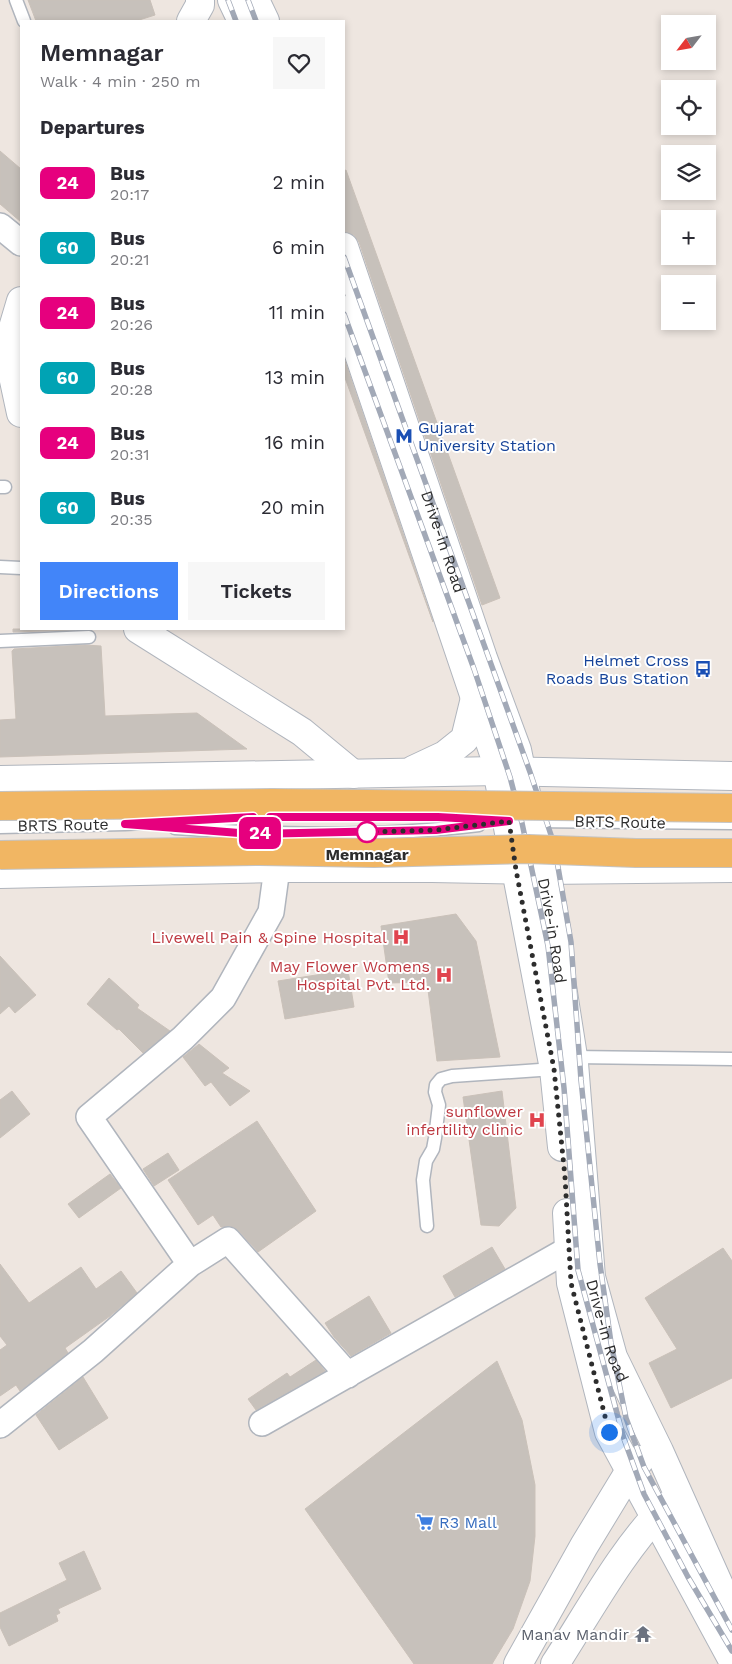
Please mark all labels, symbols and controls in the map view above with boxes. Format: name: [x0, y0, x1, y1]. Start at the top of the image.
north arrow: [661, 15, 716, 70]
map controls: [661, 15, 716, 330]
button: heart: [273, 37, 325, 89]
text: Memnagar: [40, 39, 164, 67]
text: Walk · 4 min · 250 m: [40, 72, 200, 91]
button: locate: [661, 80, 716, 135]
text: Departures: [40, 116, 145, 139]
button: layers: [661, 145, 716, 200]
text: Bus: [110, 162, 145, 185]
text: 2 min: [273, 171, 325, 194]
text: 24: [56, 172, 79, 193]
text: 20:17: [110, 185, 149, 204]
button: +: [661, 210, 716, 265]
text: Bus: [110, 227, 145, 250]
text: 6 min: [272, 236, 325, 259]
text: 60: [56, 237, 79, 258]
text: 20:21: [110, 250, 150, 269]
button: −: [661, 275, 716, 330]
text: Bus: [110, 292, 145, 315]
text: 11 min: [269, 301, 325, 324]
text: 24: [56, 302, 79, 323]
text: 20:26: [110, 315, 153, 334]
text: Bus: [110, 357, 145, 380]
text: 13 min: [265, 366, 325, 389]
text: 60: [56, 367, 79, 388]
text: 20:28: [110, 380, 153, 399]
place label: Gujarat University Station: [418, 418, 556, 455]
text: Bus: [110, 422, 145, 445]
metro station icon: Gujarat University Station: [394, 426, 414, 446]
text: 16 min: [265, 431, 325, 454]
text: 24: [56, 432, 79, 453]
text: 20:31: [110, 445, 150, 464]
text: Bus: [110, 487, 145, 510]
street label: Drive-in Road: [418, 488, 470, 595]
text: 20 min: [261, 496, 325, 519]
text: 60: [56, 497, 79, 518]
text: 20:35: [110, 510, 153, 529]
button: Directions: [40, 562, 178, 620]
button: Tickets: [188, 562, 325, 620]
place label: Helmet Cross Roads Bus Station: [546, 651, 689, 688]
bus stop icon: Helmet Cross Roads Bus Station: [693, 659, 713, 679]
street label: BRTS Route: [574, 812, 666, 832]
street label: BRTS Route: [17, 815, 109, 835]
line badge: 24: [238, 817, 282, 849]
marker: Memnagar: [356, 821, 378, 843]
text: 24: [249, 822, 271, 843]
place label: Memnagar: [325, 845, 409, 864]
street label: Drive-in Road: [534, 876, 571, 985]
hospital icon: Livewell Pain & Spine Hospital: [391, 927, 411, 947]
place label: Livewell Pain & Spine Hospital: [151, 928, 387, 947]
place label: May Flower Womens Hospital Pvt. Ltd.: [270, 957, 430, 994]
hospital icon: May Flower Womens Hospital Pvt. Ltd.: [434, 965, 454, 985]
place label: sunflower infertility clinic: [406, 1102, 523, 1139]
hospital icon: sunflower infertility clinic: [527, 1110, 547, 1130]
street label: Drive-in Road: [583, 1277, 633, 1385]
your location: [597, 1420, 622, 1445]
supermarket icon: R3 Mall: [415, 1512, 435, 1532]
place label: R3 Mall: [439, 1513, 497, 1532]
temple icon: Manav Mandir: [633, 1624, 653, 1644]
place label: Manav Mandir: [521, 1625, 629, 1644]

